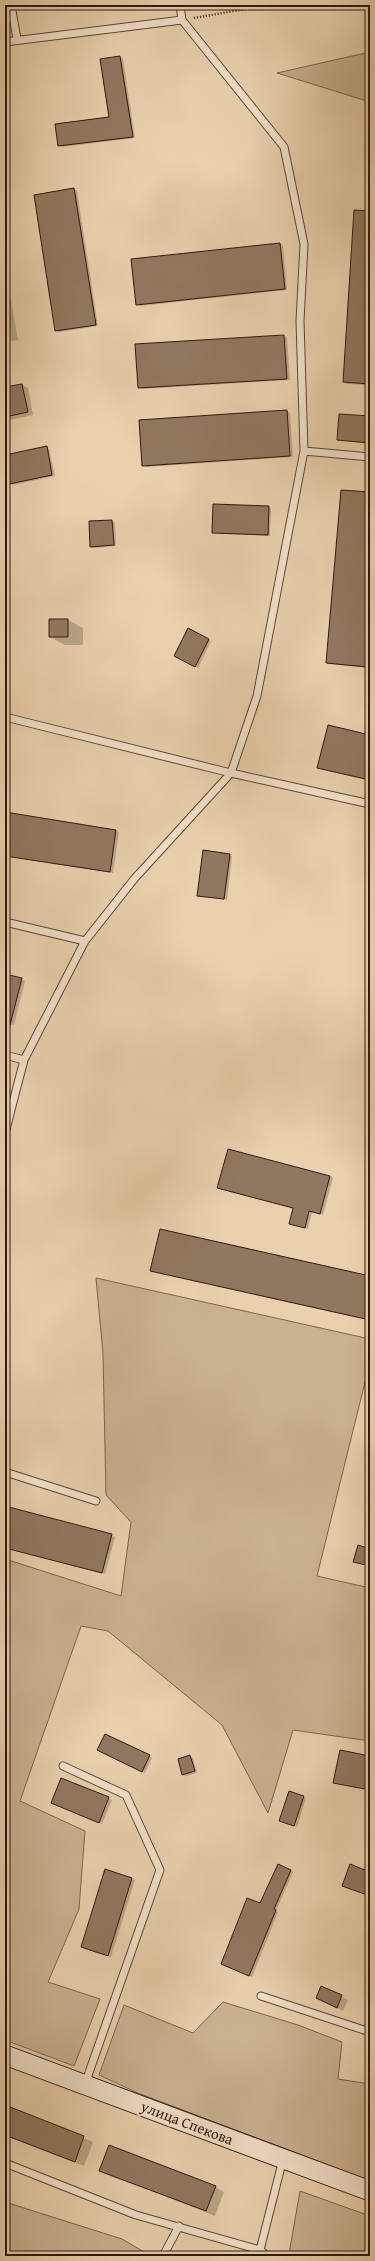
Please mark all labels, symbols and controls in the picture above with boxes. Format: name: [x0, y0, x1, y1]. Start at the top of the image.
street label: улица Спекова: [137, 2095, 237, 2150]

